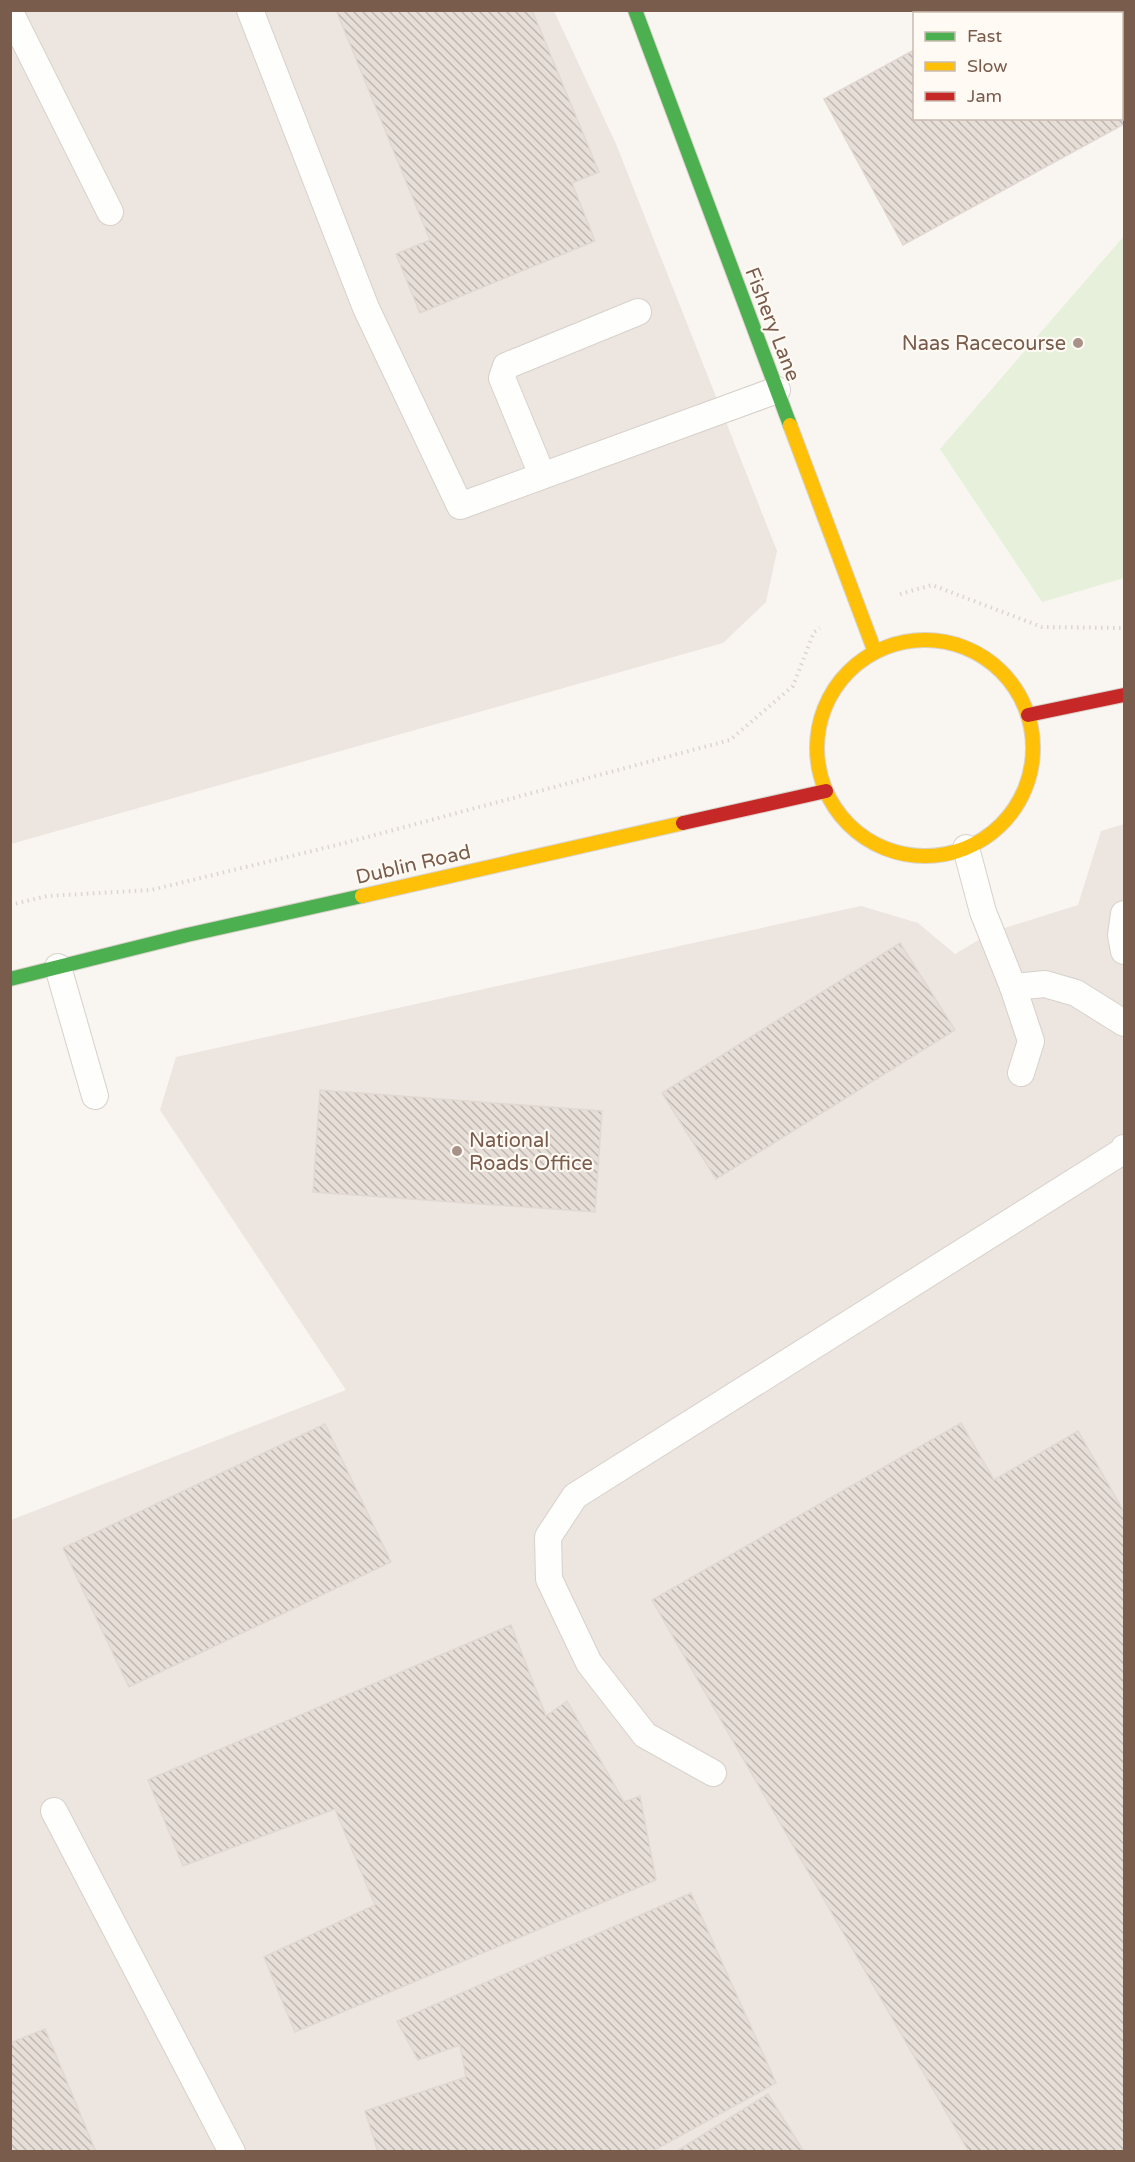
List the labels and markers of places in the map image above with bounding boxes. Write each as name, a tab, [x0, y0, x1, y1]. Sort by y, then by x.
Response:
place label: Naas Racecourse	[902, 332, 1066, 356]
marker: Naas Racecourse	[1071, 336, 1085, 350]
place label: National Roads Office	[469, 1129, 593, 1176]
marker: National Roads Office	[450, 1144, 464, 1158]

